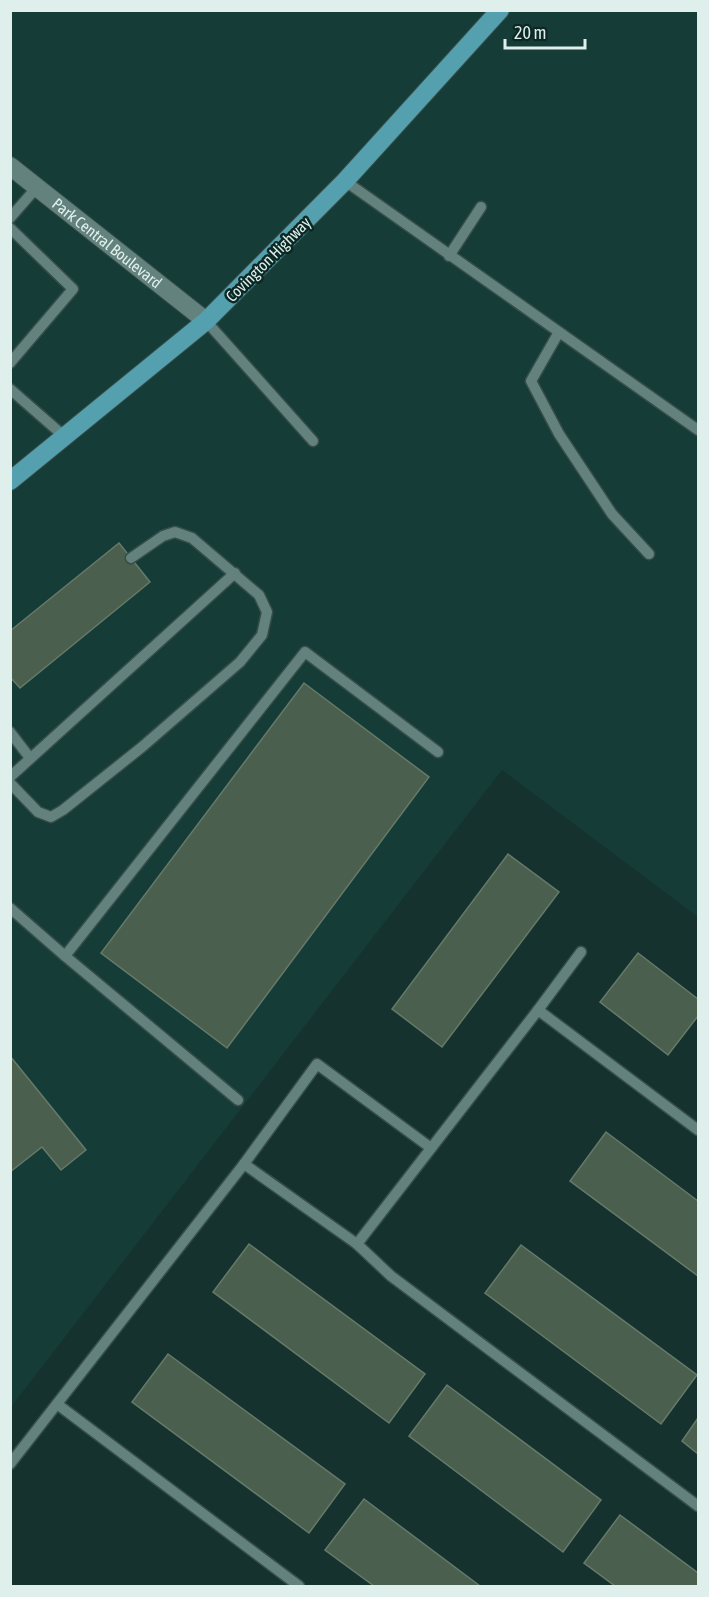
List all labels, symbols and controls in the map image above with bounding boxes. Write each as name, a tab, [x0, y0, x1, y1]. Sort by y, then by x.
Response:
scale bar	[505, 12, 584, 50]
text: 20 m	[514, 22, 546, 43]
street label: Park Central Boulevard	[49, 194, 166, 292]
street label: Covington Highway	[222, 213, 315, 306]

